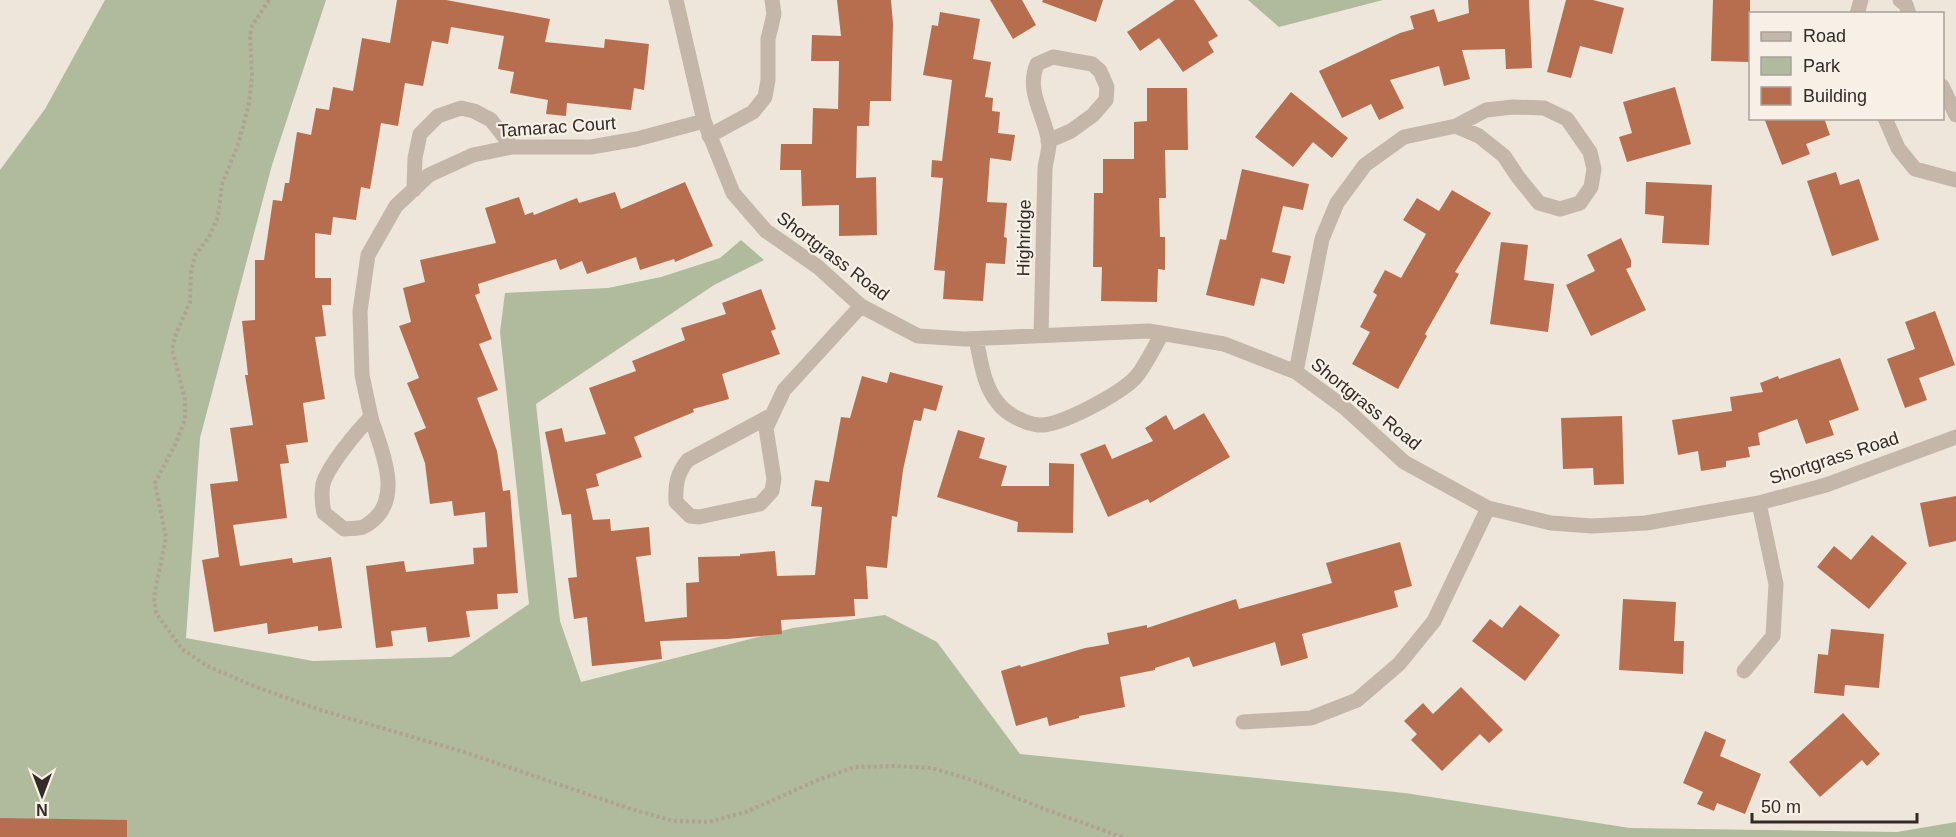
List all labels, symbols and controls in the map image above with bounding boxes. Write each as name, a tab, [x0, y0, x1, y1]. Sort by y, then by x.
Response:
legend	[1749, 12, 1944, 120]
text: Road	[1803, 26, 1846, 46]
text: Park	[1803, 56, 1841, 76]
text: Building	[1803, 86, 1867, 106]
street label: Tamarac Court	[497, 113, 617, 141]
street label: Highridge	[1013, 199, 1035, 277]
street label: Shortgrass Road	[773, 207, 893, 305]
street label: Shortgrass Road	[1307, 354, 1425, 454]
street label: Shortgrass Road	[1767, 428, 1901, 488]
north arrow	[12, 765, 72, 825]
scale bar	[1752, 786, 1917, 824]
text: 50 m	[1761, 797, 1801, 817]
text: N	[36, 801, 48, 818]

